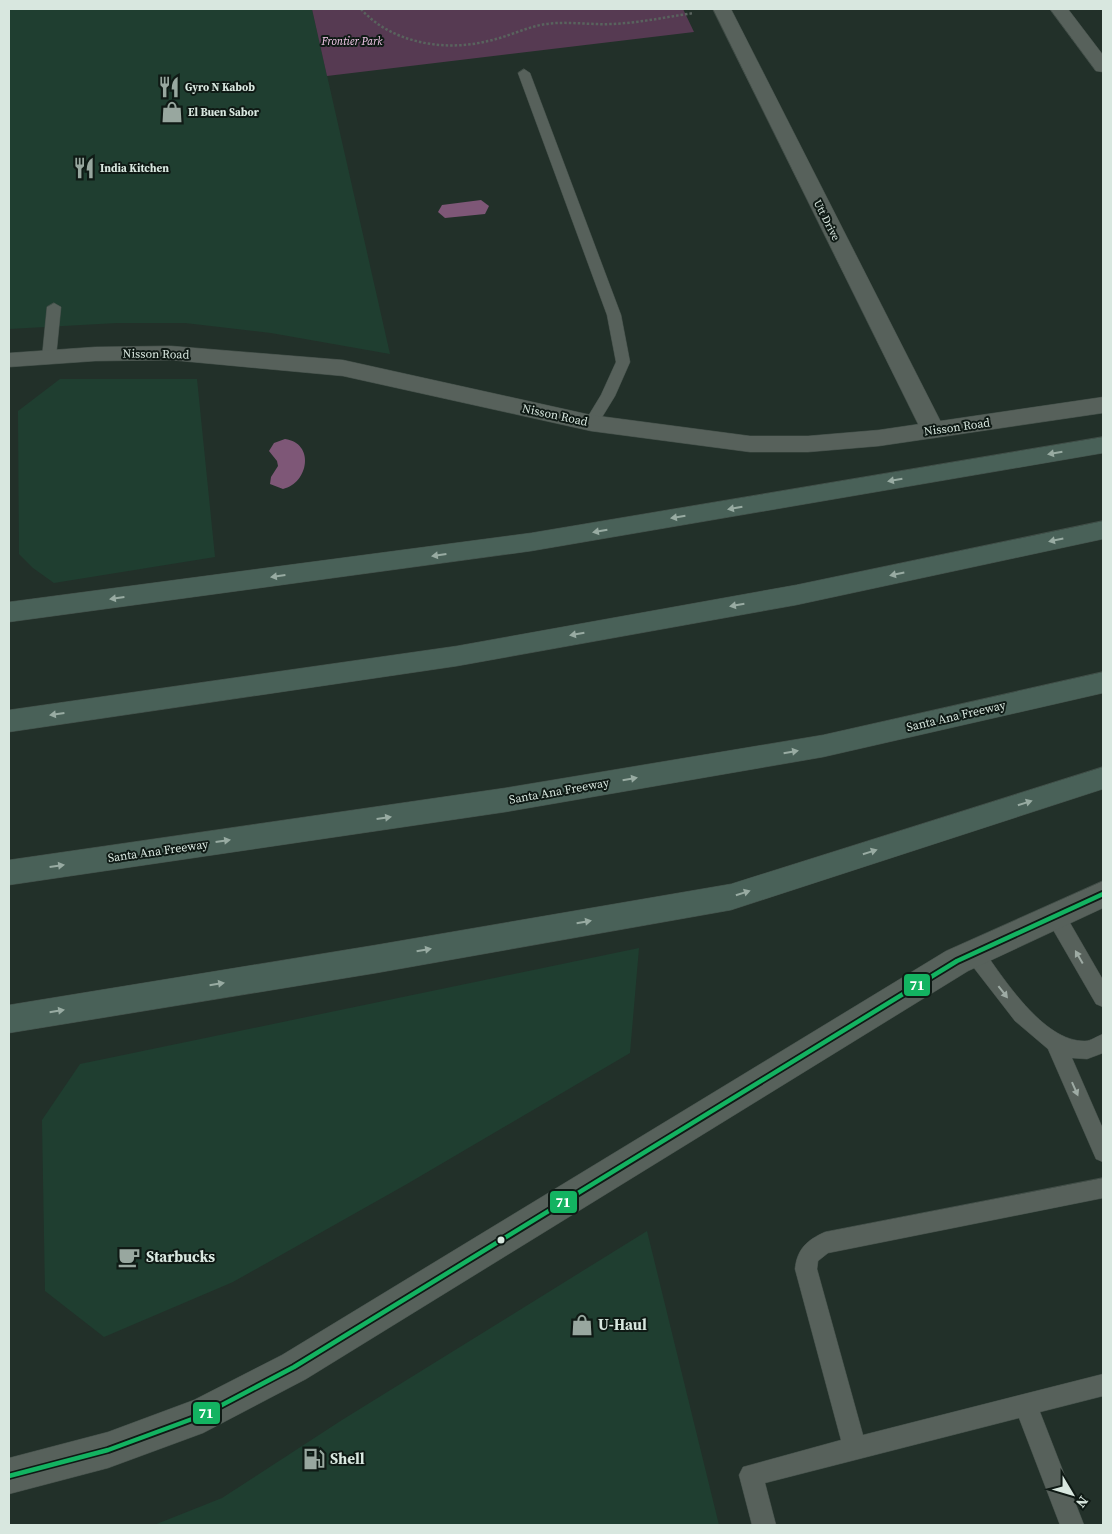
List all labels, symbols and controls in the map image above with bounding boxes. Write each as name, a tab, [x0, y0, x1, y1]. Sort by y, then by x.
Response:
park label: Frontier Park	[321, 34, 383, 49]
restaurant icon: Gyro N Kabob	[156, 74, 182, 100]
place label: Gyro N Kabob	[185, 80, 255, 95]
shop icon: El Buen Sabor	[159, 99, 185, 125]
place label: El Buen Sabor	[188, 105, 260, 120]
restaurant icon: India Kitchen	[71, 155, 97, 181]
place label: India Kitchen	[100, 161, 169, 176]
street label: Utt Drive	[810, 197, 843, 244]
street label: Nisson Road	[123, 345, 190, 363]
street label: Nisson Road	[521, 400, 589, 430]
street label: Nisson Road	[923, 414, 991, 440]
one-way arrow	[1047, 450, 1063, 458]
one-way arrow	[887, 477, 903, 485]
one-way arrow	[726, 504, 742, 512]
one-way arrow	[669, 514, 685, 522]
one-way arrow	[591, 527, 607, 535]
one-way arrow	[1047, 537, 1063, 545]
one-way arrow	[431, 551, 447, 559]
one-way arrow	[889, 570, 904, 578]
one-way arrow	[270, 572, 286, 580]
one-way arrow	[109, 594, 125, 602]
one-way arrow	[729, 602, 745, 610]
one-way arrow	[569, 631, 585, 639]
street label: Santa Ana Freeway	[905, 697, 1008, 735]
one-way arrow	[48, 710, 64, 718]
one-way arrow	[783, 747, 799, 755]
street label: Santa Ana Freeway	[508, 774, 611, 808]
one-way arrow	[623, 775, 639, 783]
one-way arrow	[1017, 799, 1032, 807]
one-way arrow	[376, 814, 392, 822]
street label: Santa Ana Freeway	[107, 836, 210, 866]
one-way arrow	[215, 837, 231, 845]
one-way arrow	[862, 848, 877, 856]
one-way arrow	[49, 861, 65, 869]
one-way arrow	[736, 888, 751, 896]
one-way arrow	[576, 918, 592, 926]
one-way arrow	[416, 946, 432, 954]
one-way arrow	[1075, 950, 1084, 963]
line badge: 71	[903, 973, 931, 997]
text: 71	[909, 975, 925, 995]
one-way arrow	[210, 980, 226, 988]
one-way arrow	[998, 985, 1009, 998]
one-way arrow	[49, 1006, 65, 1014]
one-way arrow	[1072, 1082, 1080, 1096]
line badge: 71	[549, 1190, 578, 1214]
text: 71	[555, 1192, 571, 1212]
unlabelled marker	[496, 1235, 506, 1245]
cafe icon: Starbucks	[116, 1244, 142, 1270]
place label: Starbucks	[146, 1246, 215, 1267]
shop icon: U-Haul	[569, 1312, 595, 1338]
place label: U-Haul	[598, 1314, 647, 1335]
line badge: 71	[192, 1401, 221, 1425]
text: 71	[198, 1403, 214, 1423]
fuel station icon: Shell	[301, 1446, 327, 1472]
place label: Shell	[330, 1448, 365, 1469]
north arrow	[1047, 1469, 1097, 1519]
text: N	[1071, 1492, 1093, 1512]

